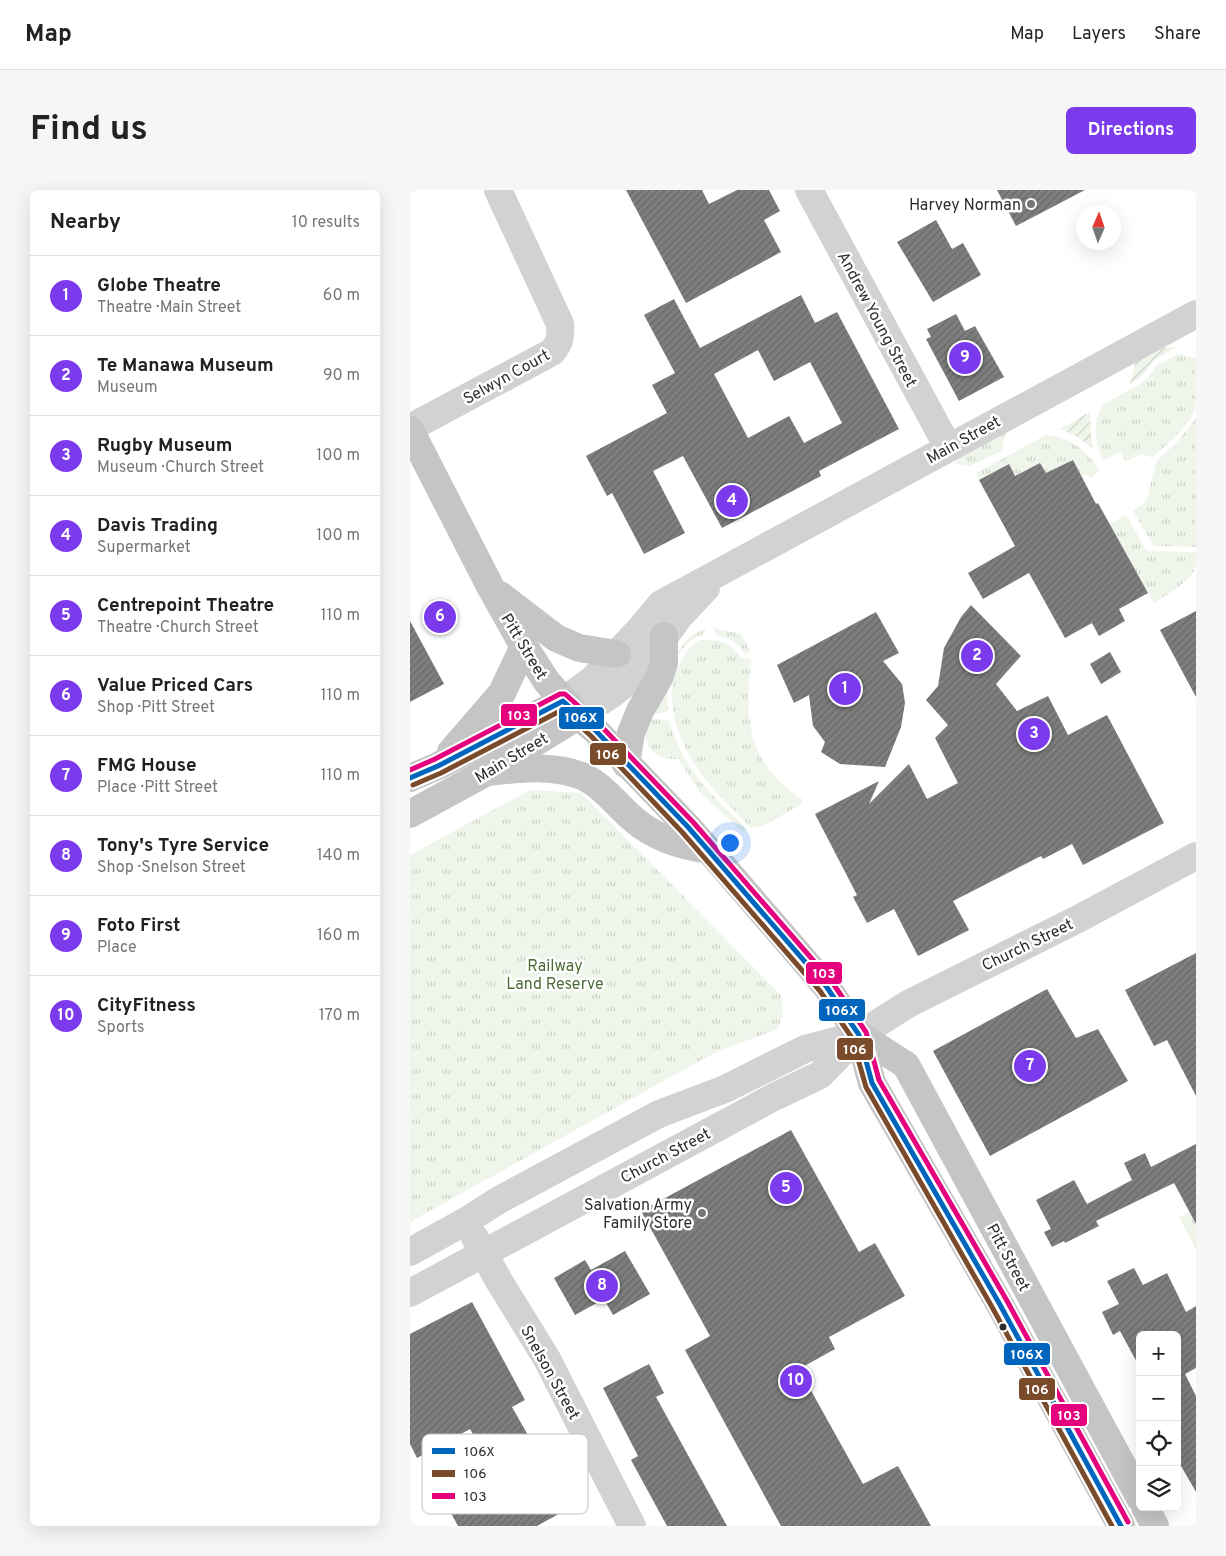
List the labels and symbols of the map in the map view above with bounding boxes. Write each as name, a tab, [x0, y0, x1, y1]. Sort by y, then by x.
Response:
place label: Harvey Norman	[909, 196, 1021, 216]
marker: Harvey Norman	[1025, 198, 1037, 210]
north arrow	[1076, 205, 1121, 250]
street label: Andrew Young Street	[832, 249, 920, 391]
pin: 9	[949, 339, 981, 377]
street label: Selwyn Court	[460, 346, 554, 410]
street label: Main Street	[923, 412, 1005, 469]
pin: 4	[716, 482, 748, 520]
pin: 6	[424, 598, 456, 636]
street label: Pitt Street	[496, 610, 551, 684]
pin: 2	[961, 637, 993, 675]
pin: 1	[829, 670, 861, 708]
line badge: 103	[500, 703, 538, 727]
line badge: 106X	[558, 706, 605, 730]
text: 103	[507, 708, 531, 725]
text: 106X	[565, 710, 597, 727]
pin: 3	[1018, 715, 1050, 753]
street label: Main Street	[472, 729, 552, 788]
line badge: 106	[589, 742, 627, 766]
text: 106	[596, 747, 620, 764]
your location	[717, 830, 743, 856]
street label: Church Street	[979, 915, 1077, 977]
park label: Railway Land Reserve	[506, 957, 604, 995]
line badge: 103	[805, 961, 843, 985]
text: 103	[812, 966, 836, 983]
line badge: 106X	[818, 998, 866, 1022]
text: 106X	[826, 1003, 858, 1020]
line badge: 106	[836, 1037, 874, 1061]
text: 106	[843, 1042, 867, 1059]
pin: 7	[1014, 1047, 1046, 1085]
street label: Church Street	[617, 1125, 714, 1189]
pin: 5	[770, 1169, 802, 1207]
place label: Salvation Army Family Store	[584, 1196, 692, 1234]
marker: Salvation Army Family Store	[696, 1207, 708, 1219]
street label: Pitt Street	[981, 1221, 1033, 1295]
pin: 8	[586, 1267, 618, 1305]
street label: Snelson Street	[515, 1322, 583, 1424]
unlabelled marker	[998, 1322, 1008, 1332]
line badge: 106X	[1003, 1342, 1051, 1366]
text: 106X	[1011, 1347, 1043, 1364]
pin: 10	[780, 1362, 812, 1400]
line badge: 106	[1018, 1377, 1056, 1401]
text: 106	[1025, 1382, 1049, 1399]
line badge: 103	[1050, 1403, 1088, 1427]
text: 103	[1057, 1408, 1081, 1425]
legend	[422, 1434, 588, 1514]
text: 106X	[464, 1444, 495, 1461]
text: 106	[464, 1466, 487, 1483]
text: 103	[464, 1489, 487, 1506]

